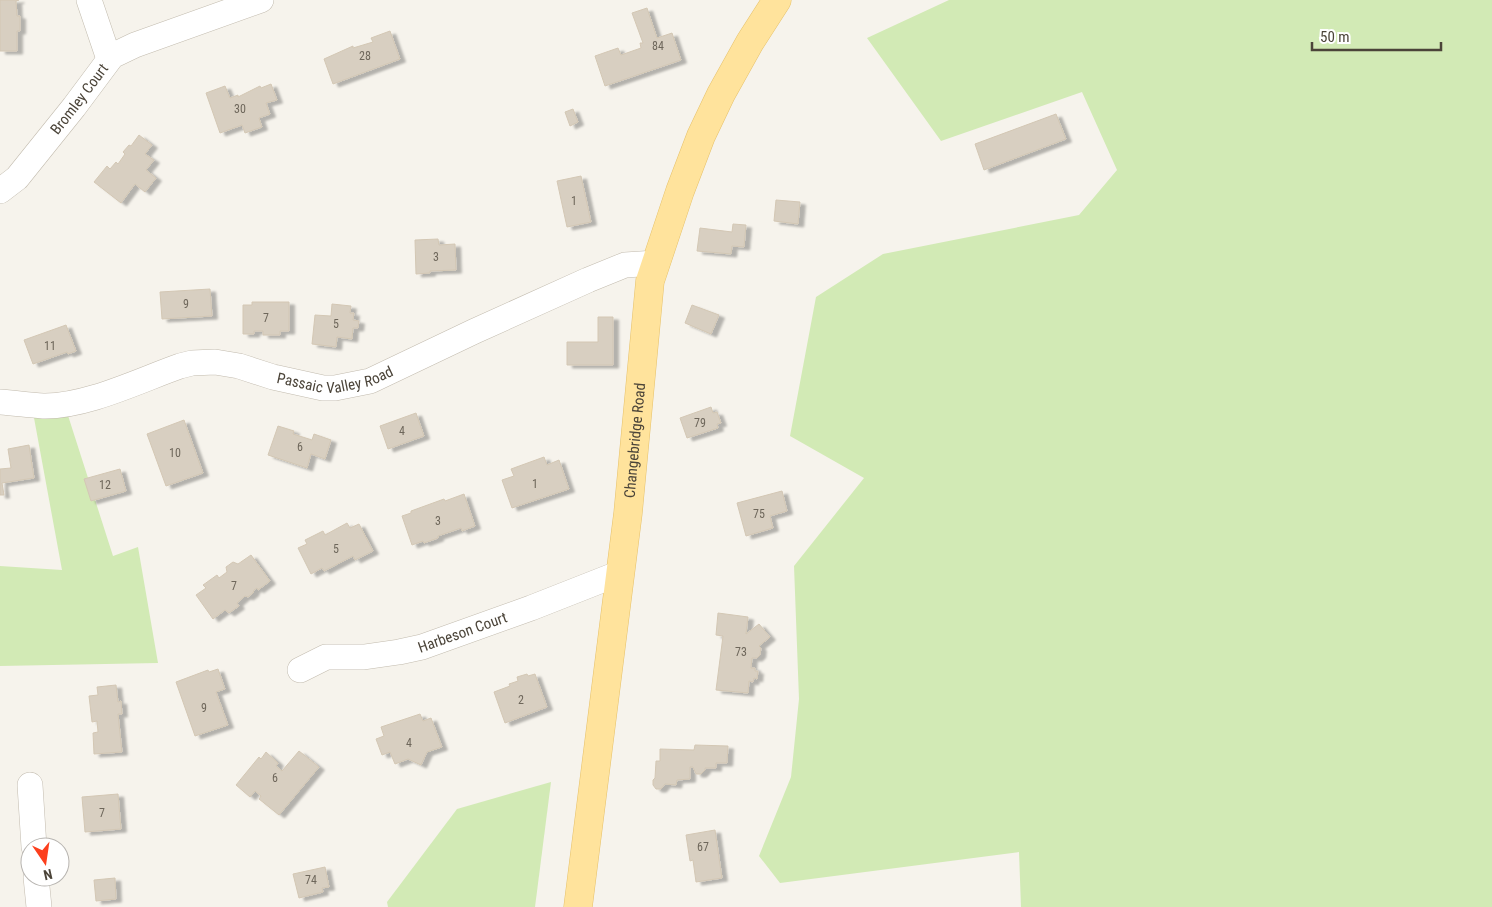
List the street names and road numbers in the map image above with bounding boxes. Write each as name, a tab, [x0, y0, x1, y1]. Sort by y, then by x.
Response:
street label: Bromley Court	[47, 60, 112, 138]
street label: Passaic Valley Road	[275, 362, 396, 397]
street label: Changebridge Road	[620, 382, 649, 499]
street label: Harbeson Court	[416, 608, 509, 657]

